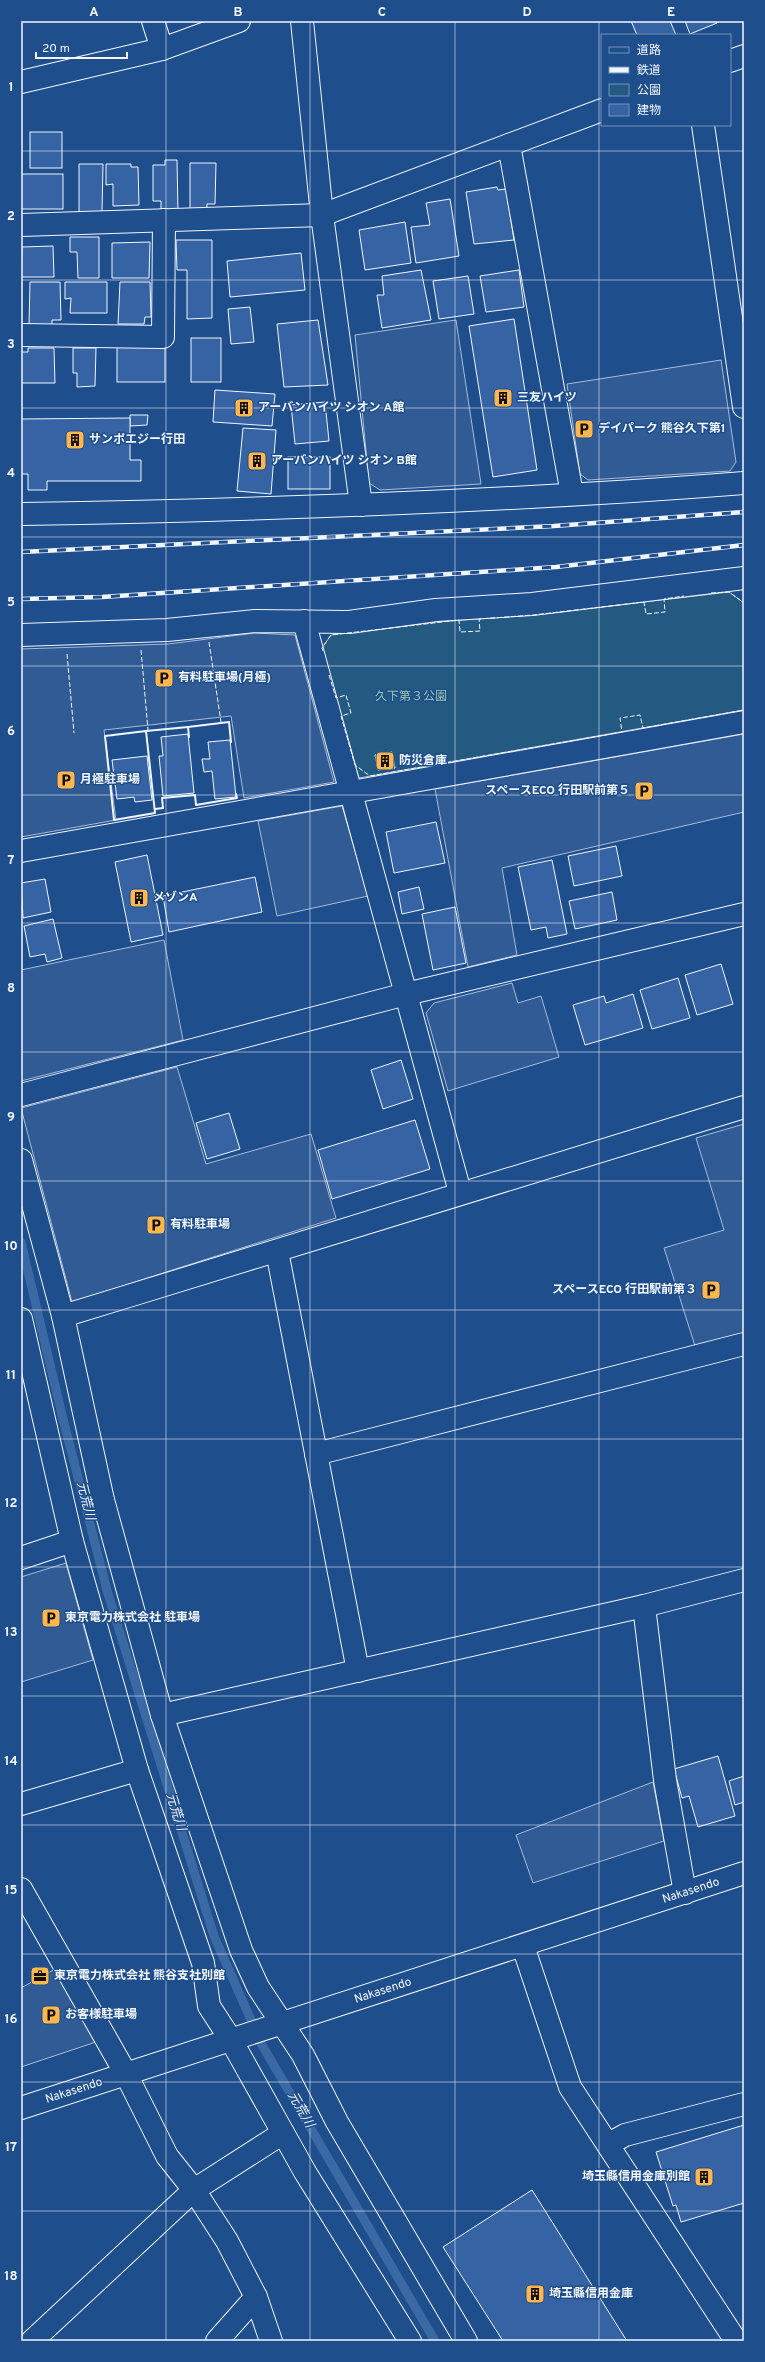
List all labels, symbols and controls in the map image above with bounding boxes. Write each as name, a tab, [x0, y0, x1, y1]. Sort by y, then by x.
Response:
text: A	[89, 5, 99, 21]
text: B	[234, 5, 243, 21]
text: C	[378, 5, 386, 21]
text: D	[522, 5, 532, 21]
text: E	[667, 5, 675, 21]
scale bar	[36, 34, 127, 60]
legend	[601, 34, 731, 126]
text: 20 m	[42, 41, 70, 57]
text: 道路	[637, 43, 661, 59]
text: 鉄道	[637, 63, 661, 79]
text: 1	[8, 80, 14, 96]
text: 公園	[637, 83, 661, 99]
text: 建物	[637, 103, 661, 119]
text: 2	[7, 209, 15, 225]
text: 3	[7, 337, 15, 353]
building icon: 三友ハイツ	[492, 387, 514, 409]
place label: 三友ハイツ	[517, 390, 577, 406]
building icon: アーバンハイツ シオン A館	[233, 397, 255, 419]
place label: アーバンハイツ シオン A館	[258, 400, 404, 416]
parking icon: デイパーク 熊谷久下第1	[573, 418, 595, 440]
place label: デイパーク 熊谷久下第1	[598, 421, 726, 437]
building icon: サンポエジー行田	[64, 429, 86, 451]
place label: サンポエジー行田	[89, 432, 185, 448]
building icon: アーバンハイツ シオン B館	[246, 450, 268, 472]
place label: アーバンハイツ シオン B館	[271, 453, 417, 469]
text: 4	[7, 466, 15, 482]
text: 5	[7, 595, 15, 611]
parking icon: 有料駐車場(月極)	[153, 667, 175, 689]
place label: 有料駐車場(月極)	[178, 670, 271, 686]
park label: 久下第３公園	[375, 689, 447, 705]
text: 6	[7, 724, 15, 740]
building icon: 防災倉庫	[374, 750, 396, 772]
place label: 防災倉庫	[399, 753, 447, 769]
parking icon: 月極駐車場	[55, 769, 77, 791]
place label: 月極駐車場	[80, 772, 140, 788]
parking icon: スペースECO 行田駅前第５	[633, 780, 655, 802]
place label: スペースECO 行田駅前第５	[485, 783, 630, 799]
text: 7	[8, 853, 15, 869]
building icon: メゾンA	[128, 887, 150, 909]
place label: メゾンA	[153, 890, 198, 906]
text: 8	[7, 981, 15, 997]
text: 9	[7, 1110, 15, 1126]
parking icon: 有料駐車場	[145, 1214, 167, 1236]
place label: 有料駐車場	[170, 1217, 230, 1233]
text: 10	[4, 1239, 18, 1255]
parking icon: スペースECO 行田駅前第３	[700, 1279, 722, 1301]
place label: スペースECO 行田駅前第３	[552, 1282, 697, 1298]
text: 11	[6, 1368, 16, 1384]
water label: 元荒川	[73, 1480, 98, 1524]
text: 12	[4, 1496, 18, 1512]
parking icon: 東京電力株式会社 駐車場	[40, 1607, 62, 1629]
place label: 東京電力株式会社 駐車場	[65, 1610, 200, 1626]
text: 13	[5, 1625, 18, 1641]
text: 14	[4, 1754, 18, 1770]
water label: 元荒川	[162, 1791, 189, 1835]
street label: Nakasendo	[660, 1874, 722, 1908]
text: 15	[4, 1883, 18, 1899]
office icon: 東京電力株式会社 熊谷支社別館	[29, 1965, 51, 1987]
place label: 東京電力株式会社 熊谷支社別館	[54, 1968, 225, 1984]
street label: Nakasendo	[352, 1974, 414, 2008]
parking icon: お客様駐車場	[40, 2004, 62, 2026]
place label: お客様駐車場	[65, 2007, 137, 2023]
text: 16	[4, 2012, 18, 2028]
street label: Nakasendo	[43, 2074, 105, 2108]
water label: 元荒川	[283, 2089, 318, 2133]
text: 17	[5, 2140, 17, 2156]
building icon: 埼玉縣信用金庫別館	[693, 2166, 715, 2188]
place label: 埼玉縣信用金庫別館	[582, 2169, 690, 2185]
text: 18	[4, 2269, 18, 2285]
building icon: 埼玉縣信用金庫	[524, 2283, 546, 2305]
place label: 埼玉縣信用金庫	[549, 2286, 633, 2302]

